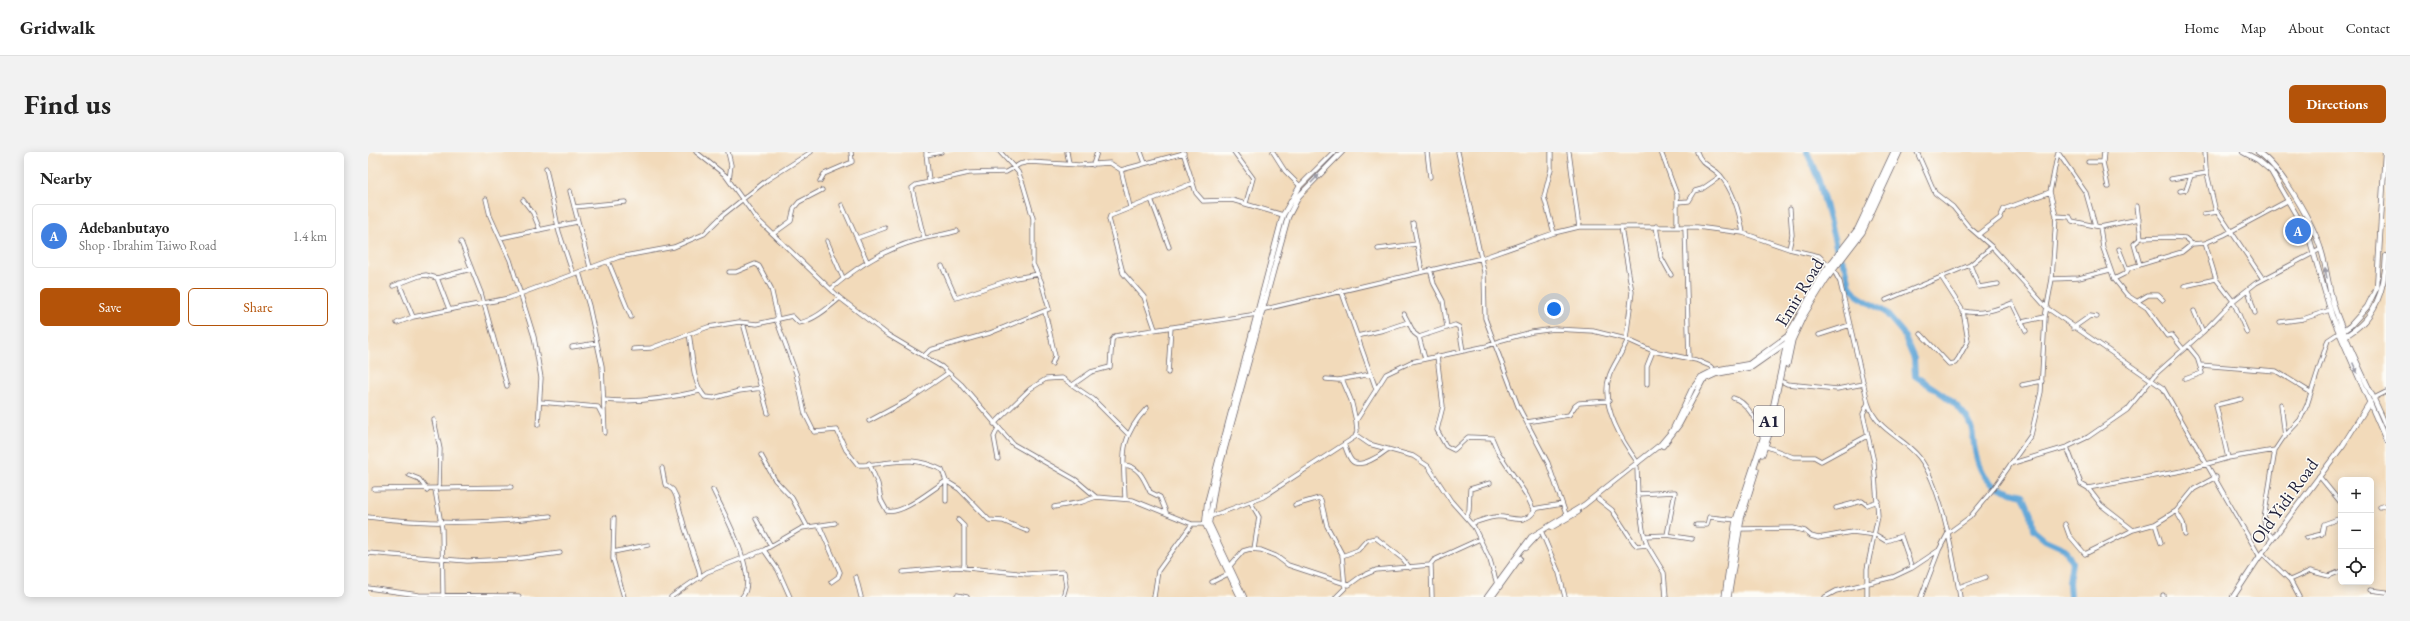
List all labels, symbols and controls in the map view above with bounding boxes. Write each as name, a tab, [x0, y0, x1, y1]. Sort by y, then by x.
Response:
text: Gridwalk	[20, 15, 95, 40]
text: Home	[2184, 19, 2219, 37]
text: Map	[2241, 19, 2266, 37]
text: About	[2288, 19, 2324, 37]
text: Contact	[2346, 19, 2390, 37]
button: Directions	[2289, 85, 2386, 123]
text: Find us	[24, 86, 111, 122]
text: Nearby	[40, 167, 92, 189]
one-way arrow	[1310, 174, 1319, 184]
pin: A	[2285, 216, 2311, 246]
text: Adebanbutayo	[79, 218, 169, 237]
text: A	[49, 228, 59, 245]
text: 1.4 km	[293, 228, 327, 245]
text: Shop · Ibrahim Taiwo Road	[79, 237, 217, 254]
street label: Emir Road	[1770, 253, 1829, 330]
one-way arrow	[2323, 267, 2329, 280]
button: Save	[40, 288, 180, 326]
button: Share	[188, 288, 328, 326]
your location	[1544, 299, 1564, 319]
one-way arrow	[2352, 362, 2358, 374]
road number: A1	[1754, 406, 1784, 436]
street label: Old Yidi Road	[2245, 453, 2323, 548]
map controls	[2338, 477, 2374, 585]
button: +	[2338, 477, 2374, 513]
button: −	[2338, 513, 2374, 549]
button: locate	[2338, 549, 2374, 585]

